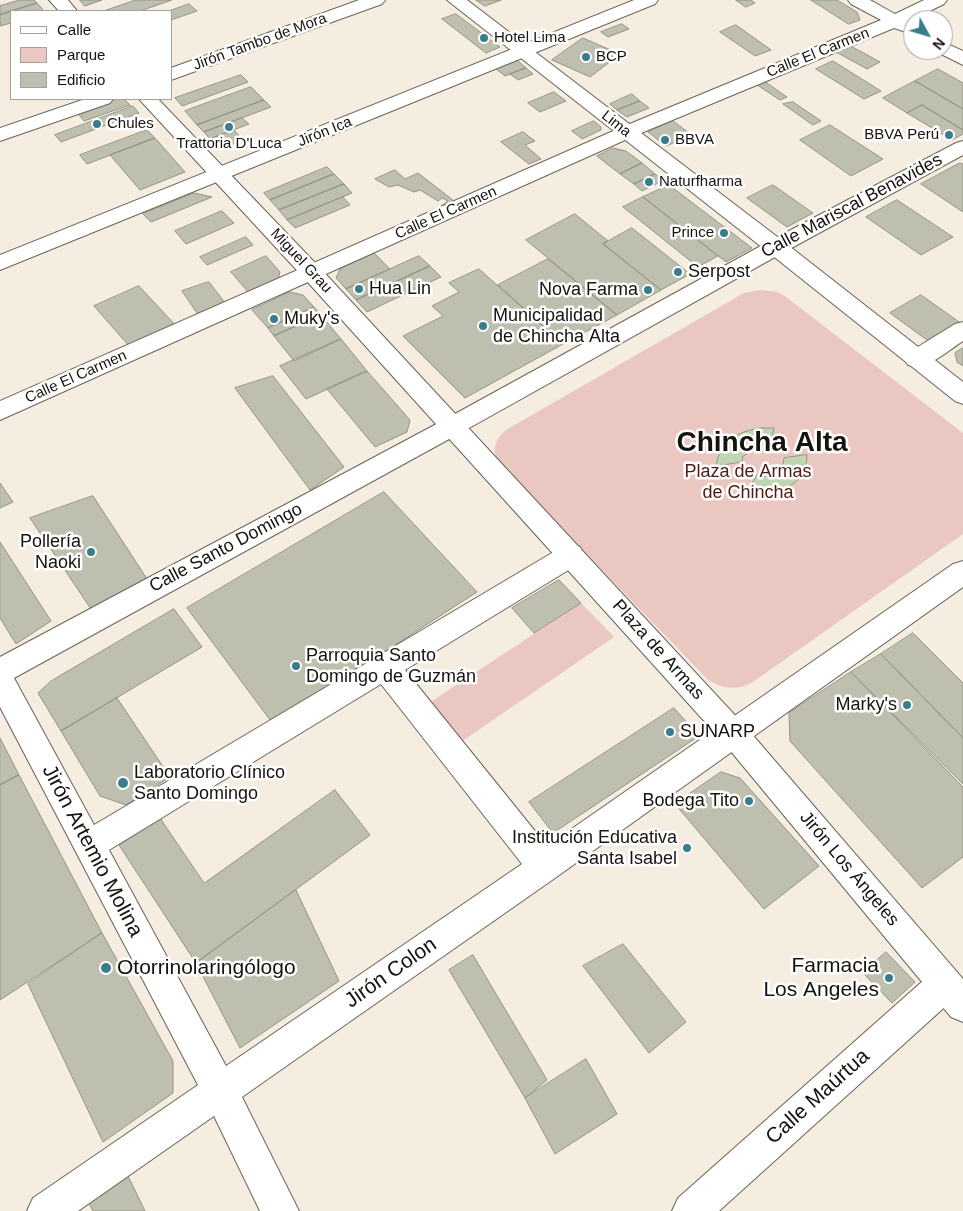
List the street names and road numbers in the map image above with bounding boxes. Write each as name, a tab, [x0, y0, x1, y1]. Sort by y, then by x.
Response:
street label: Jirón Tambo de Mora	[191, 9, 329, 75]
street label: Calle El Carmen	[764, 24, 872, 82]
street label: Lima	[598, 107, 634, 141]
street label: Jirón Ica	[295, 113, 355, 151]
street label: Calle Mariscal Benavides	[758, 149, 946, 263]
street label: Calle El Carmen	[392, 183, 500, 243]
street label: Miguel Grau	[267, 225, 335, 297]
street label: Calle El Carmen	[22, 347, 130, 407]
street label: Calle Santo Domingo	[146, 499, 306, 597]
street label: Plaza de Armas	[607, 596, 709, 704]
street label: Jirón Artemio Molina	[36, 761, 148, 941]
street label: Jirón Los Ángeles	[795, 807, 903, 931]
street label: Jirón Colon	[340, 932, 442, 1014]
street label: Calle Maúrtua	[761, 1044, 875, 1150]

